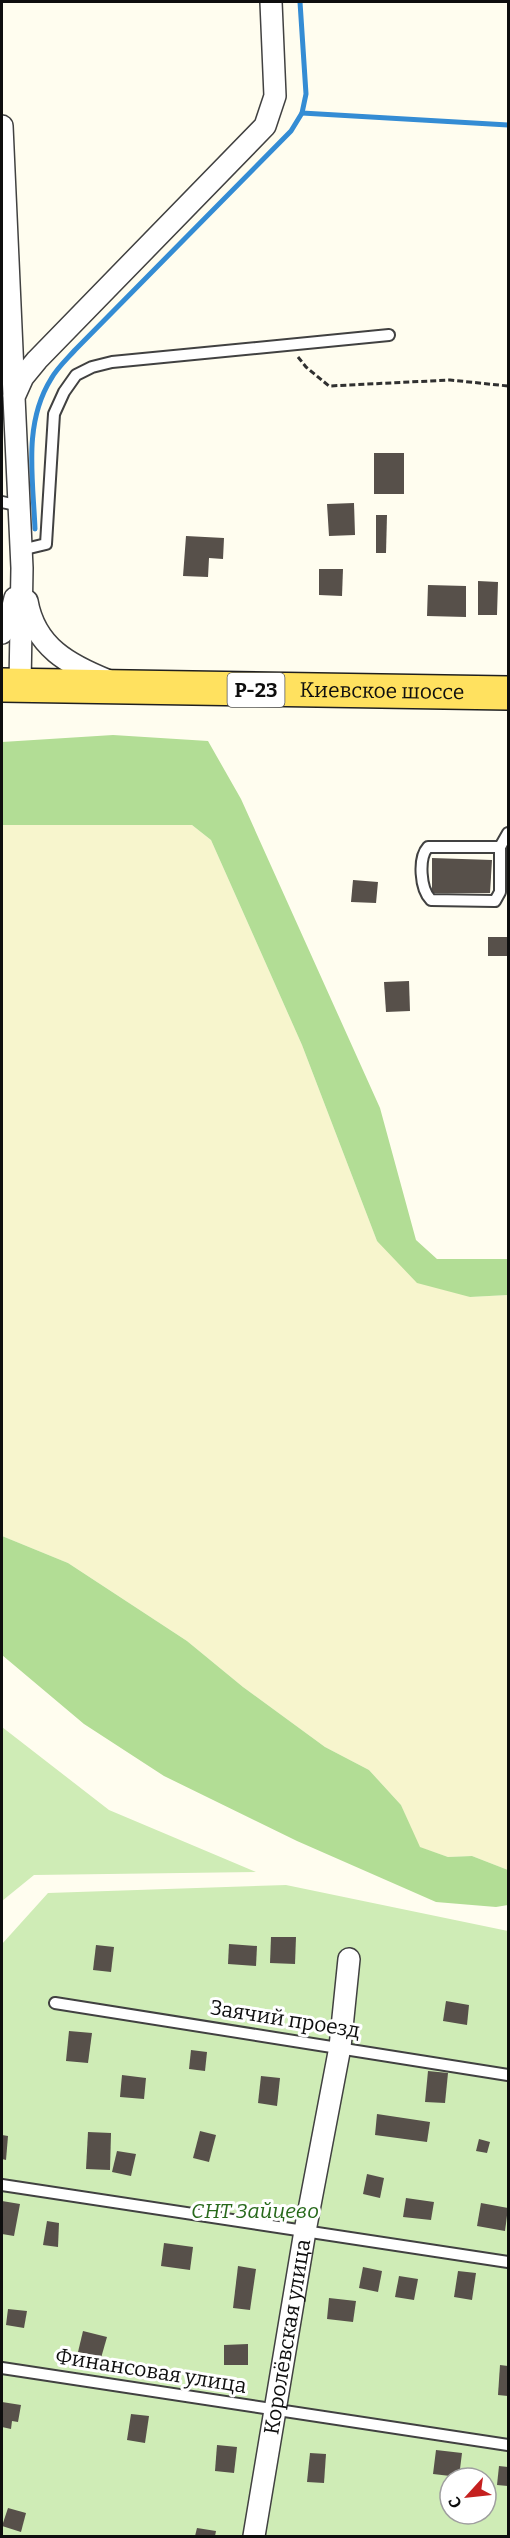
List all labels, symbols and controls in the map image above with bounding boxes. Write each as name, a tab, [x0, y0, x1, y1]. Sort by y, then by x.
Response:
road number: Р-23	[228, 673, 284, 707]
street label: Киевское шоссе	[299, 677, 464, 705]
street label: Заячий проезд	[208, 1994, 362, 2044]
park label: СНТ Зайцево	[191, 2198, 319, 2224]
street label: Королёвская улица	[258, 2237, 317, 2436]
street label: Финансовая улица	[54, 2343, 249, 2399]
north arrow	[438, 2466, 498, 2526]
text: С	[444, 2494, 466, 2511]

